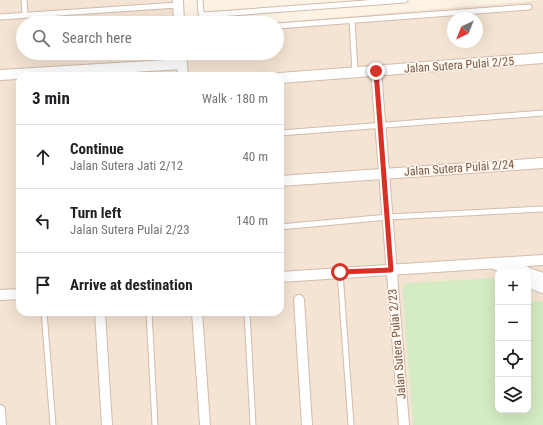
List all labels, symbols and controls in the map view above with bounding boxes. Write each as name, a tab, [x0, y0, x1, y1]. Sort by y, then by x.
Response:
north arrow	[447, 12, 483, 48]
search box	[16, 16, 284, 60]
icon: search	[30, 27, 52, 49]
text: Search here	[62, 29, 132, 47]
street label: Jalan Sutera Pulai 2/25	[403, 54, 515, 76]
route end	[367, 62, 385, 80]
text: 3 min	[32, 88, 70, 108]
text: Walk · 180 m	[202, 91, 268, 106]
text: Continue	[70, 140, 124, 158]
icon: ahead	[32, 146, 54, 168]
text: 40 m	[242, 149, 268, 164]
street label: Jalan Sutera Pulai 2/24	[403, 157, 515, 179]
text: Jalan Sutera Jati 2/12	[70, 158, 183, 173]
text: Turn left	[70, 204, 121, 222]
icon: left	[32, 210, 54, 232]
text: 140 m	[236, 213, 268, 228]
text: Jalan Sutera Pulai 2/23	[70, 222, 190, 237]
route start	[331, 263, 349, 281]
map controls	[495, 269, 531, 413]
button: +	[495, 269, 531, 305]
icon: arrive	[32, 274, 54, 296]
text: Arrive at destination	[70, 276, 193, 294]
street label: Jalan Sutera Pulai 2/23	[385, 288, 409, 400]
button: −	[495, 305, 531, 341]
button: locate	[495, 341, 531, 377]
button: layers	[495, 377, 531, 413]

